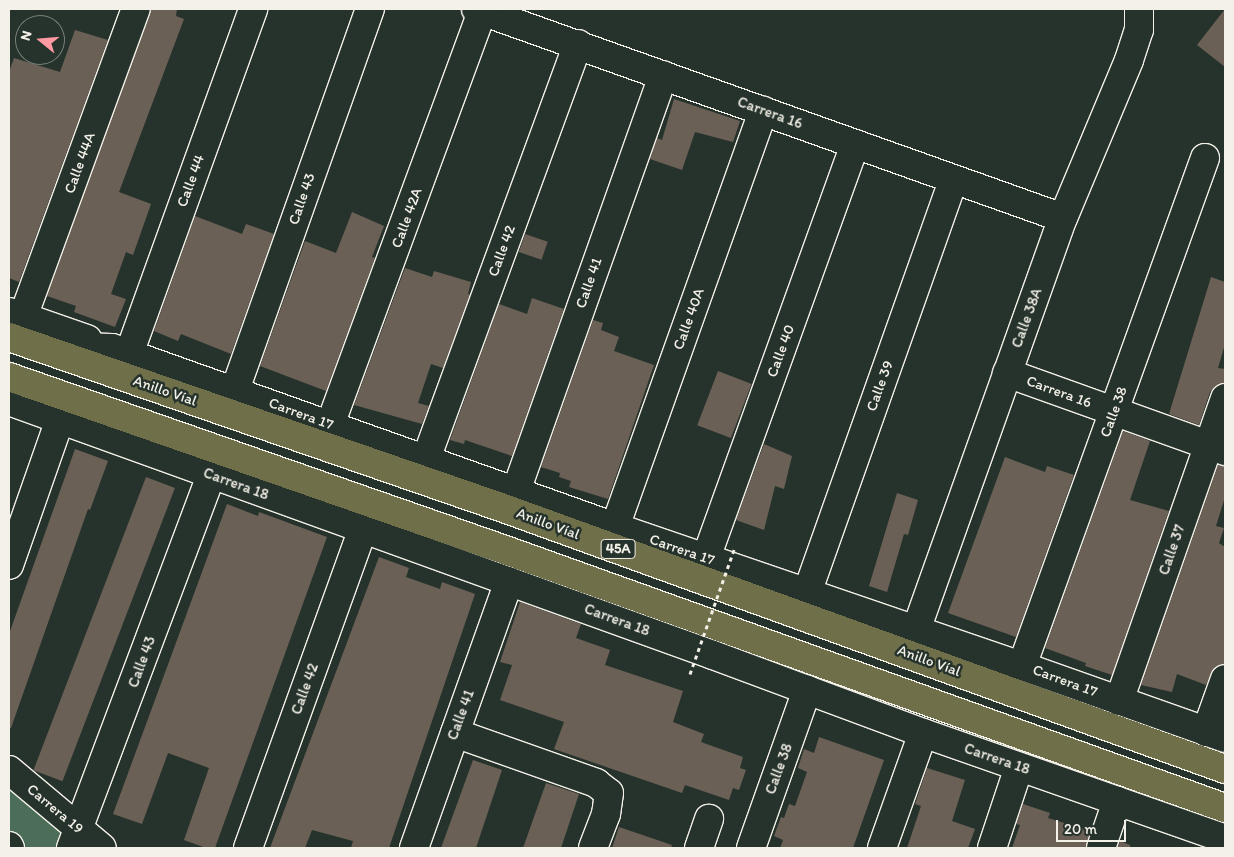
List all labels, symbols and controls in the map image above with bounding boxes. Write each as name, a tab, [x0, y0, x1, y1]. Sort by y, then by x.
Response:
north arrow	[15, 15, 65, 65]
text: N	[17, 29, 36, 43]
street label: Carrera 16	[735, 93, 805, 133]
street label: Calle 44A	[61, 130, 99, 196]
street label: Calle 44	[173, 152, 209, 210]
street label: Calle 43	[285, 171, 319, 227]
street label: Calle 42A	[388, 185, 426, 251]
street label: Calle 42	[484, 223, 520, 279]
street label: Calle 41	[572, 255, 606, 311]
street label: Calle 40A	[670, 286, 708, 352]
street label: Calle 38A	[1008, 286, 1046, 350]
street label: Calle 40	[763, 322, 799, 380]
street label: Calle 39	[863, 358, 897, 414]
street label: Anillo Víal	[131, 372, 199, 410]
street label: Carrera 16	[1024, 372, 1094, 412]
street label: Calle 38	[1097, 384, 1131, 440]
street label: Carrera 17	[266, 394, 336, 434]
street label: Carrera 18	[201, 464, 271, 504]
street label: Anillo Víal	[514, 504, 582, 544]
street label: Calle 37	[1155, 522, 1189, 578]
street label: Carrera 17	[647, 530, 717, 570]
road number: 45A	[600, 538, 636, 560]
street label: Carrera 18	[582, 600, 652, 640]
street label: Calle 43	[124, 634, 160, 690]
street label: Anillo Víal	[895, 641, 963, 681]
street label: Calle 42	[287, 661, 323, 717]
street label: Carrera 17	[1030, 661, 1100, 701]
street label: Calle 41	[444, 687, 478, 743]
street label: Carrera 18	[962, 739, 1032, 779]
street label: Calle 38	[762, 741, 796, 797]
street label: Carrera 19	[23, 780, 87, 838]
scale bar	[1059, 810, 1129, 842]
text: 20 m	[1064, 820, 1097, 838]

